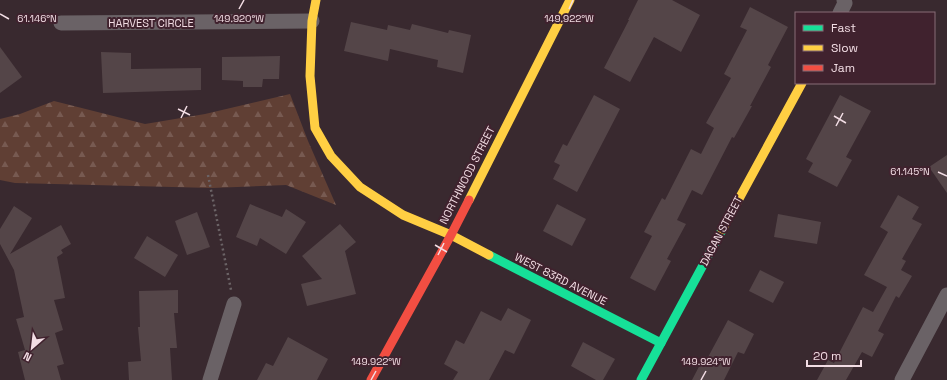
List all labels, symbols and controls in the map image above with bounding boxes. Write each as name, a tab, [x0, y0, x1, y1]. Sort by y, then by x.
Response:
text: 61.146°N	[17, 12, 57, 25]
text: 149.920°W	[214, 12, 264, 25]
text: 149.922°W	[544, 12, 594, 25]
legend	[795, 12, 935, 84]
street label: HARVEST CIRCLE	[108, 16, 194, 30]
text: Fast	[831, 20, 856, 36]
text: Slow	[831, 40, 858, 56]
text: Jam	[831, 60, 855, 76]
street label: NORTHWOOD STREET	[436, 123, 498, 226]
text: 61.145°N	[890, 165, 930, 178]
street label: DAGAN STREET	[697, 193, 746, 268]
street label: WEST 83RD AVENUE	[512, 250, 610, 308]
north arrow	[12, 328, 52, 368]
scale bar	[807, 342, 861, 368]
text: 20 m	[813, 348, 841, 364]
text: N	[21, 349, 34, 365]
text: 149.922°W	[351, 355, 401, 368]
text: 149.924°W	[681, 355, 731, 368]

